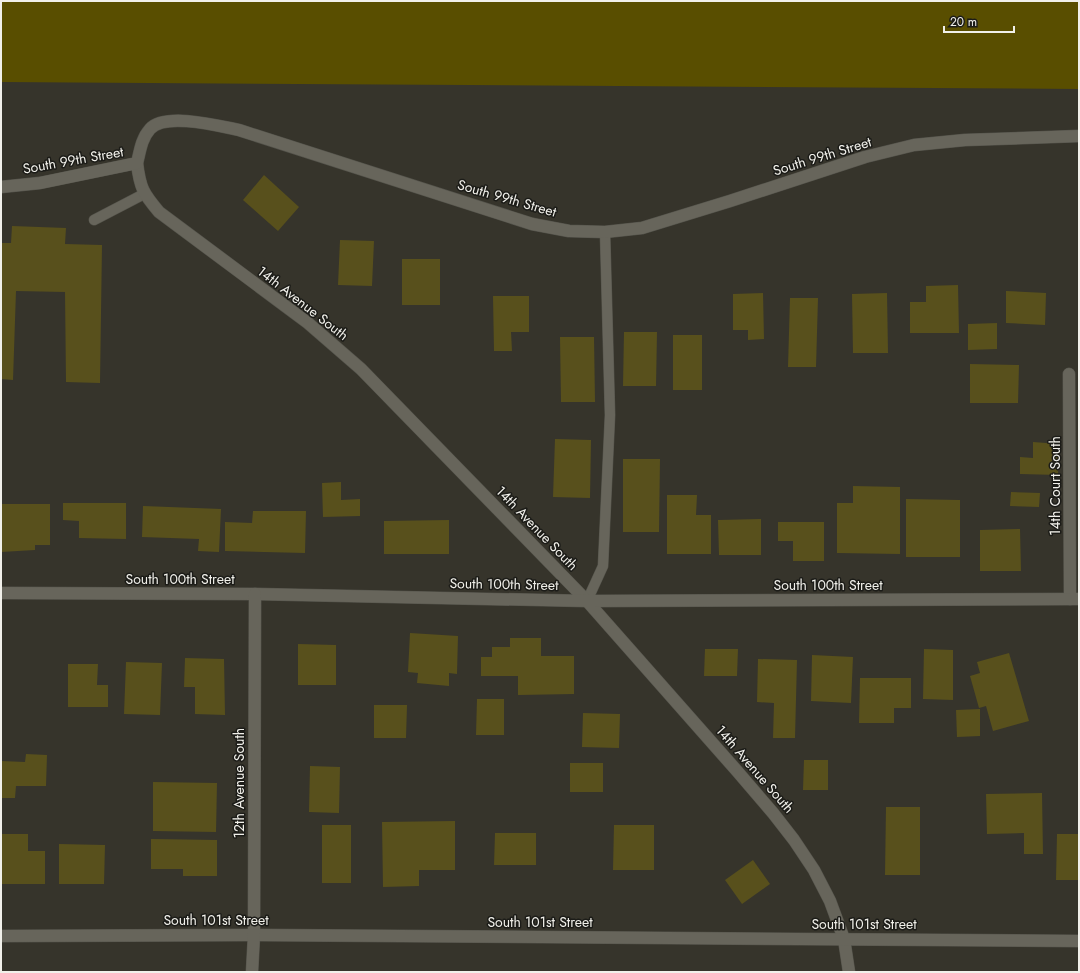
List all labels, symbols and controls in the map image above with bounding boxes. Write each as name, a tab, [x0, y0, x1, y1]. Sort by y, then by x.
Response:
scale bar	[944, 8, 1014, 34]
text: 20 m	[950, 13, 977, 31]
street label: South 99th Street	[770, 131, 874, 180]
street label: South 99th Street	[21, 141, 126, 179]
street label: South 99th Street	[455, 174, 559, 222]
street label: 14th Avenue South	[253, 261, 353, 345]
street label: 14th Court South	[1045, 436, 1065, 536]
street label: 14th Avenue South	[491, 481, 583, 575]
street label: South 100th Street	[126, 569, 235, 589]
street label: South 100th Street	[449, 573, 559, 595]
street label: South 100th Street	[774, 575, 883, 595]
street label: 14th Avenue South	[711, 721, 799, 817]
street label: 12th Avenue South	[229, 728, 249, 838]
street label: South 101st Street	[163, 910, 269, 930]
street label: South 101st Street	[487, 912, 593, 932]
street label: South 101st Street	[811, 914, 917, 934]

